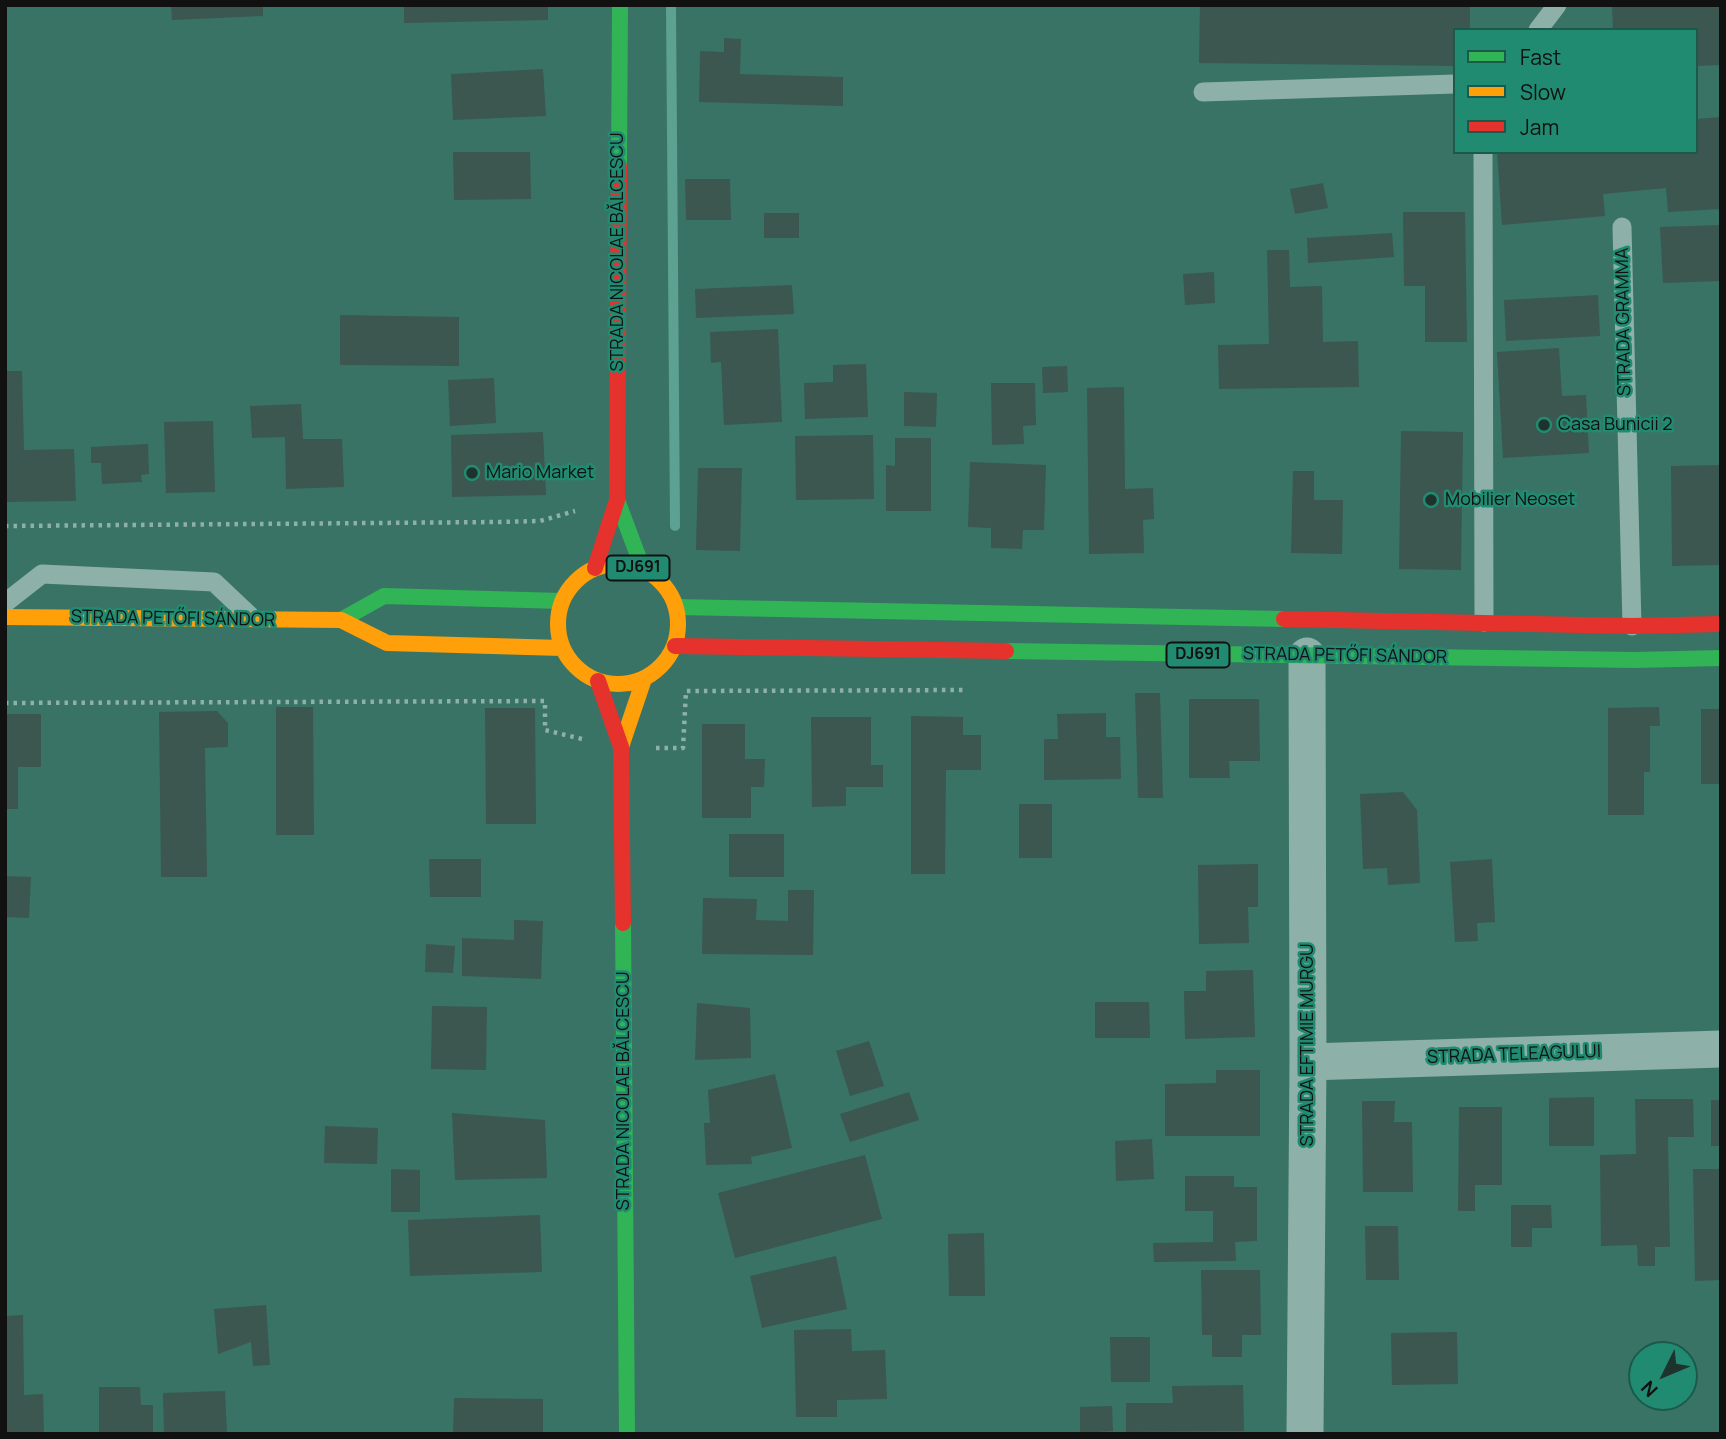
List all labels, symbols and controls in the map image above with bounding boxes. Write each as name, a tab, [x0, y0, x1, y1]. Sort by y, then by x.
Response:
legend	[1453, 28, 1698, 154]
text: Fast	[1520, 43, 1561, 71]
text: Slow	[1520, 78, 1566, 106]
text: Jam	[1520, 113, 1559, 141]
street label: STRADA NICOLAE BĂLCESCU	[607, 132, 629, 372]
street label: STRADA GRAMMA	[1612, 248, 1636, 396]
place label: Casa Bunicii 2	[1558, 414, 1673, 436]
marker: Casa Bunicii 2	[1536, 417, 1552, 433]
place label: Mario Market	[486, 462, 594, 484]
marker: Mario Market	[464, 465, 480, 481]
place label: Mobilier Neoset	[1445, 489, 1575, 511]
marker: Mobilier Neoset	[1423, 492, 1439, 508]
road number: DJ691	[606, 555, 670, 580]
street label: STRADA PETŐFI SÁNDOR	[71, 606, 275, 632]
road number: DJ691	[1166, 642, 1230, 668]
street label: STRADA PETŐFI SÁNDOR	[1243, 643, 1447, 669]
street label: STRADA EFTIMIE MURGU	[1297, 943, 1319, 1147]
street label: STRADA NICOLAE BĂLCESCU	[613, 971, 635, 1211]
street label: STRADA TELEAGULUI	[1427, 1041, 1601, 1069]
north arrow	[1628, 1341, 1698, 1411]
text: N	[1635, 1375, 1663, 1403]

